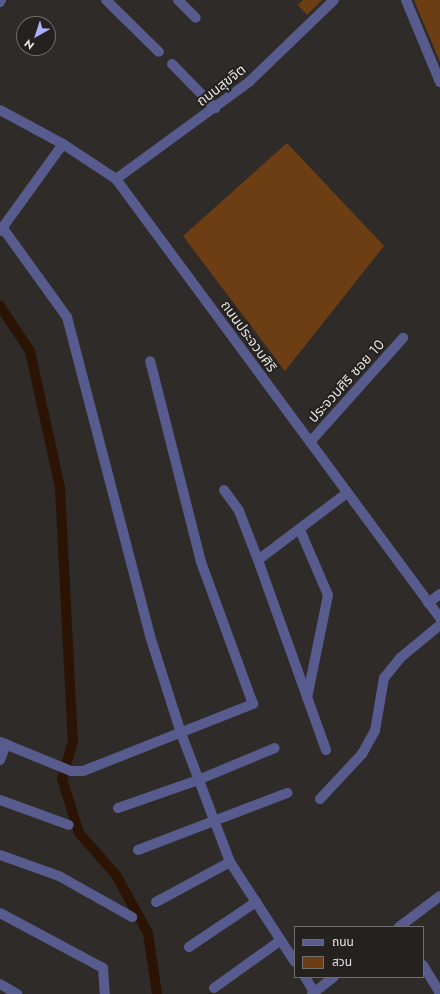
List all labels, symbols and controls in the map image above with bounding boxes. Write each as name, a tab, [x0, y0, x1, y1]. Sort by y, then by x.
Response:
north arrow	[16, 16, 56, 56]
text: N	[21, 36, 38, 54]
street label: ถนนสุขจิต	[193, 61, 249, 109]
street label: ถนนประจวบศิริ	[218, 297, 280, 375]
street label: ประจวบศิริ ซอย 10	[304, 336, 388, 426]
legend	[294, 926, 424, 978]
text: ถนน	[332, 933, 354, 951]
text: สวน	[332, 953, 352, 971]

